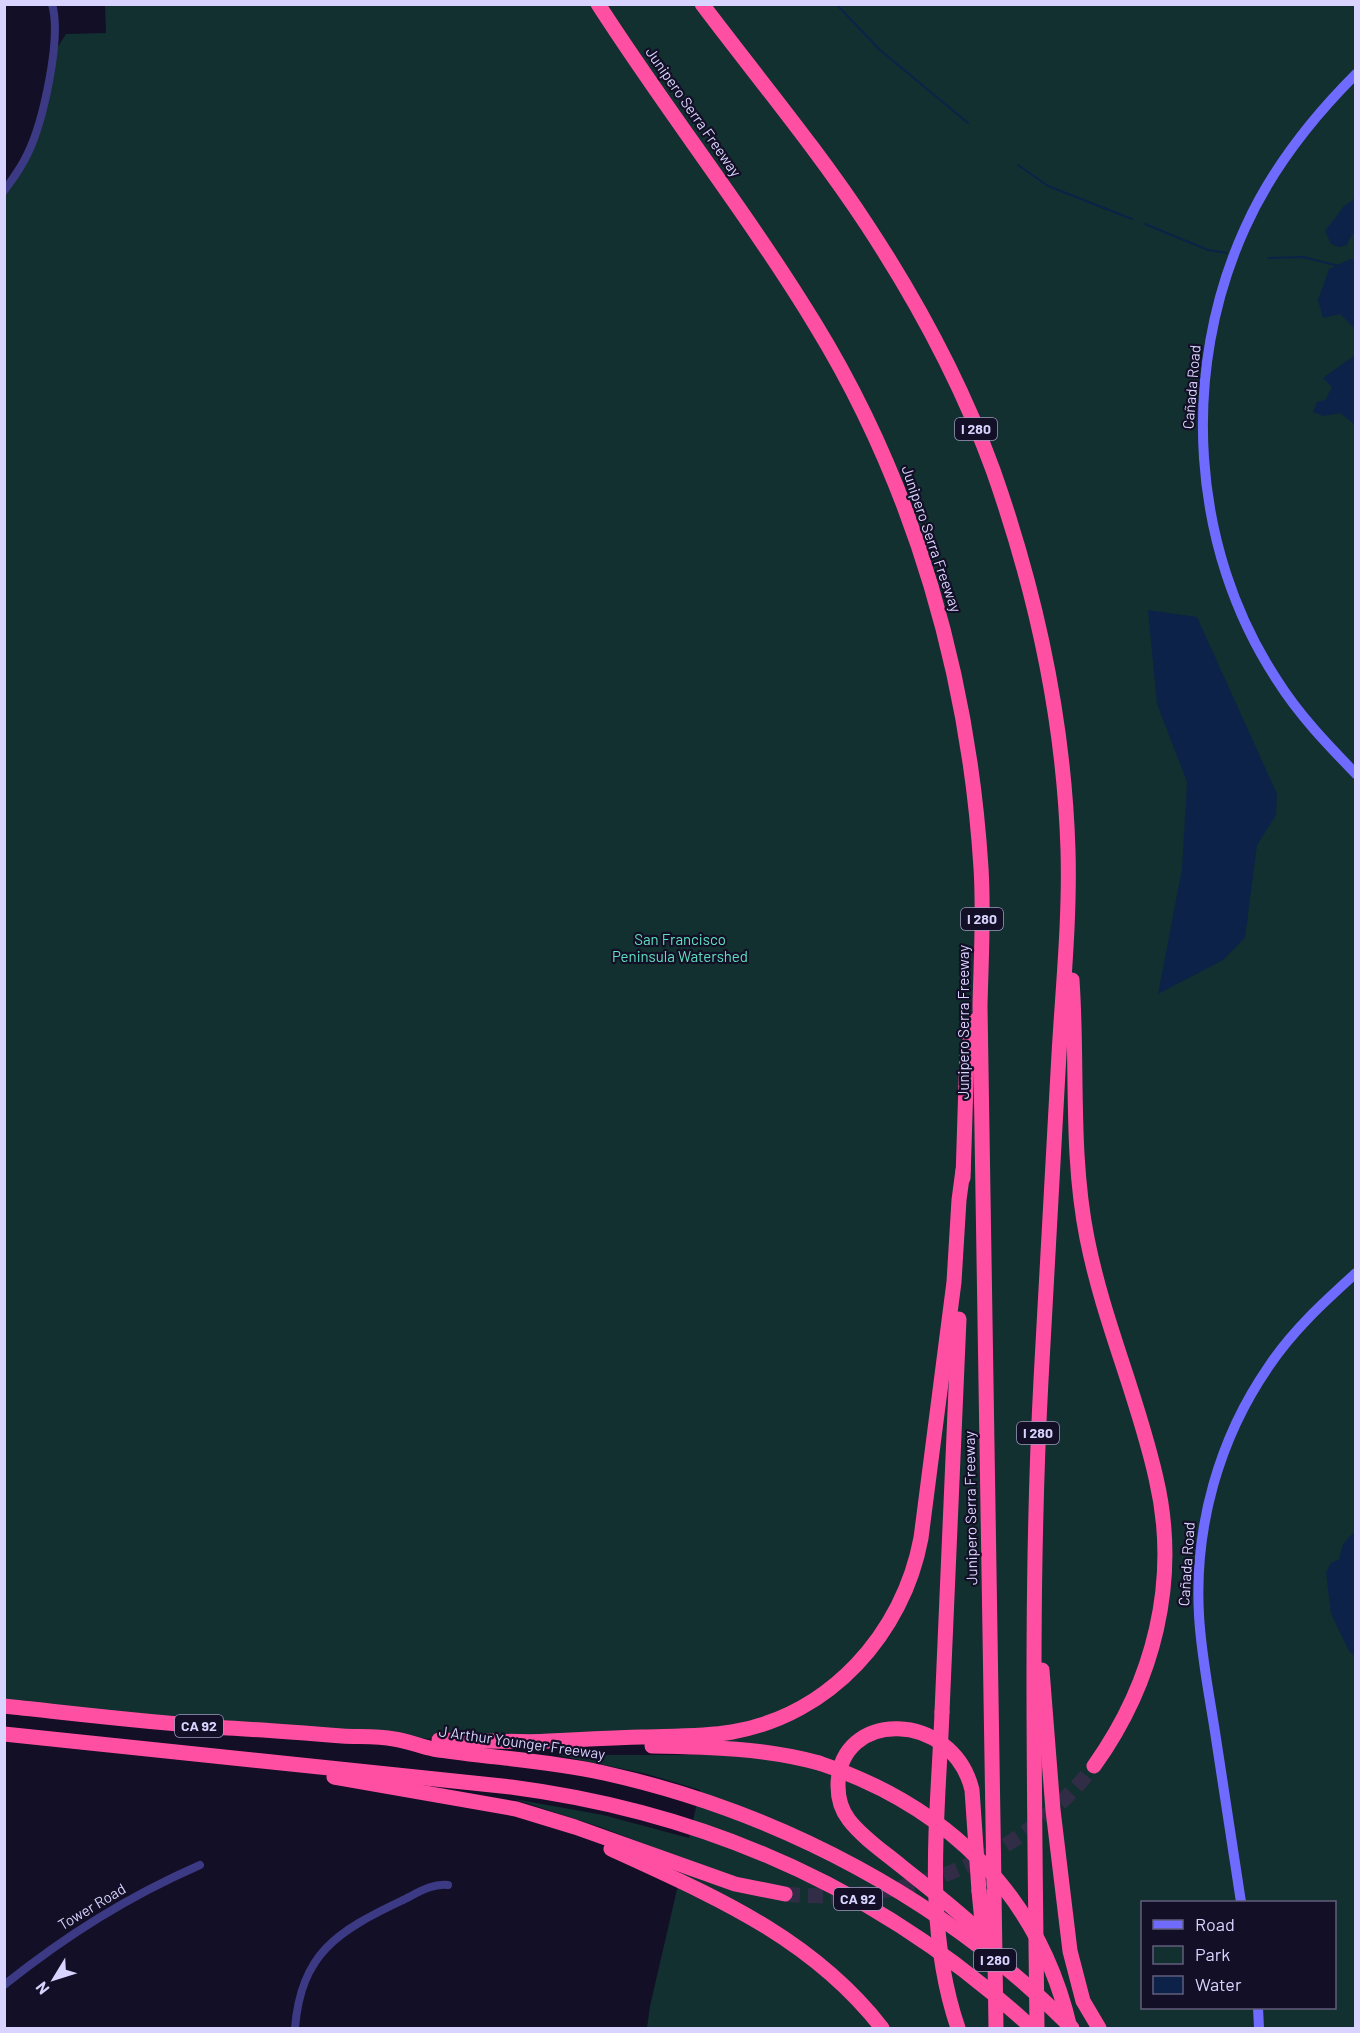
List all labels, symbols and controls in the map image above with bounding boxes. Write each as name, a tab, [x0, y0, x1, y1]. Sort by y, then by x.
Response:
street label: Junipero Serra Freeway	[642, 43, 745, 180]
street label: Cañada Road	[1178, 344, 1204, 430]
road number: I 280	[955, 418, 997, 440]
street label: Junipero Serra Freeway	[898, 463, 966, 615]
road number: I 280	[961, 908, 1003, 930]
park label: San Francisco Peninsula Watershed	[612, 930, 748, 965]
street label: Junipero Serra Freeway	[954, 945, 972, 1099]
road number: I 280	[1017, 1422, 1059, 1444]
street label: Junipero Serra Freeway	[960, 1431, 980, 1585]
street label: Cañada Road	[1174, 1521, 1198, 1607]
road number: CA 92	[175, 1715, 223, 1737]
street label: J Arthur Younger Freeway	[438, 1721, 606, 1763]
street label: Tower Road	[54, 1879, 128, 1933]
road number: CA 92	[834, 1888, 882, 1910]
legend	[1141, 1901, 1336, 2009]
text: Road	[1195, 1913, 1235, 1935]
text: Park	[1195, 1943, 1230, 1965]
north arrow	[24, 1949, 84, 2009]
road number: I 280	[974, 1949, 1016, 1971]
text: Water	[1195, 1973, 1242, 1995]
text: N	[31, 1979, 53, 1999]

